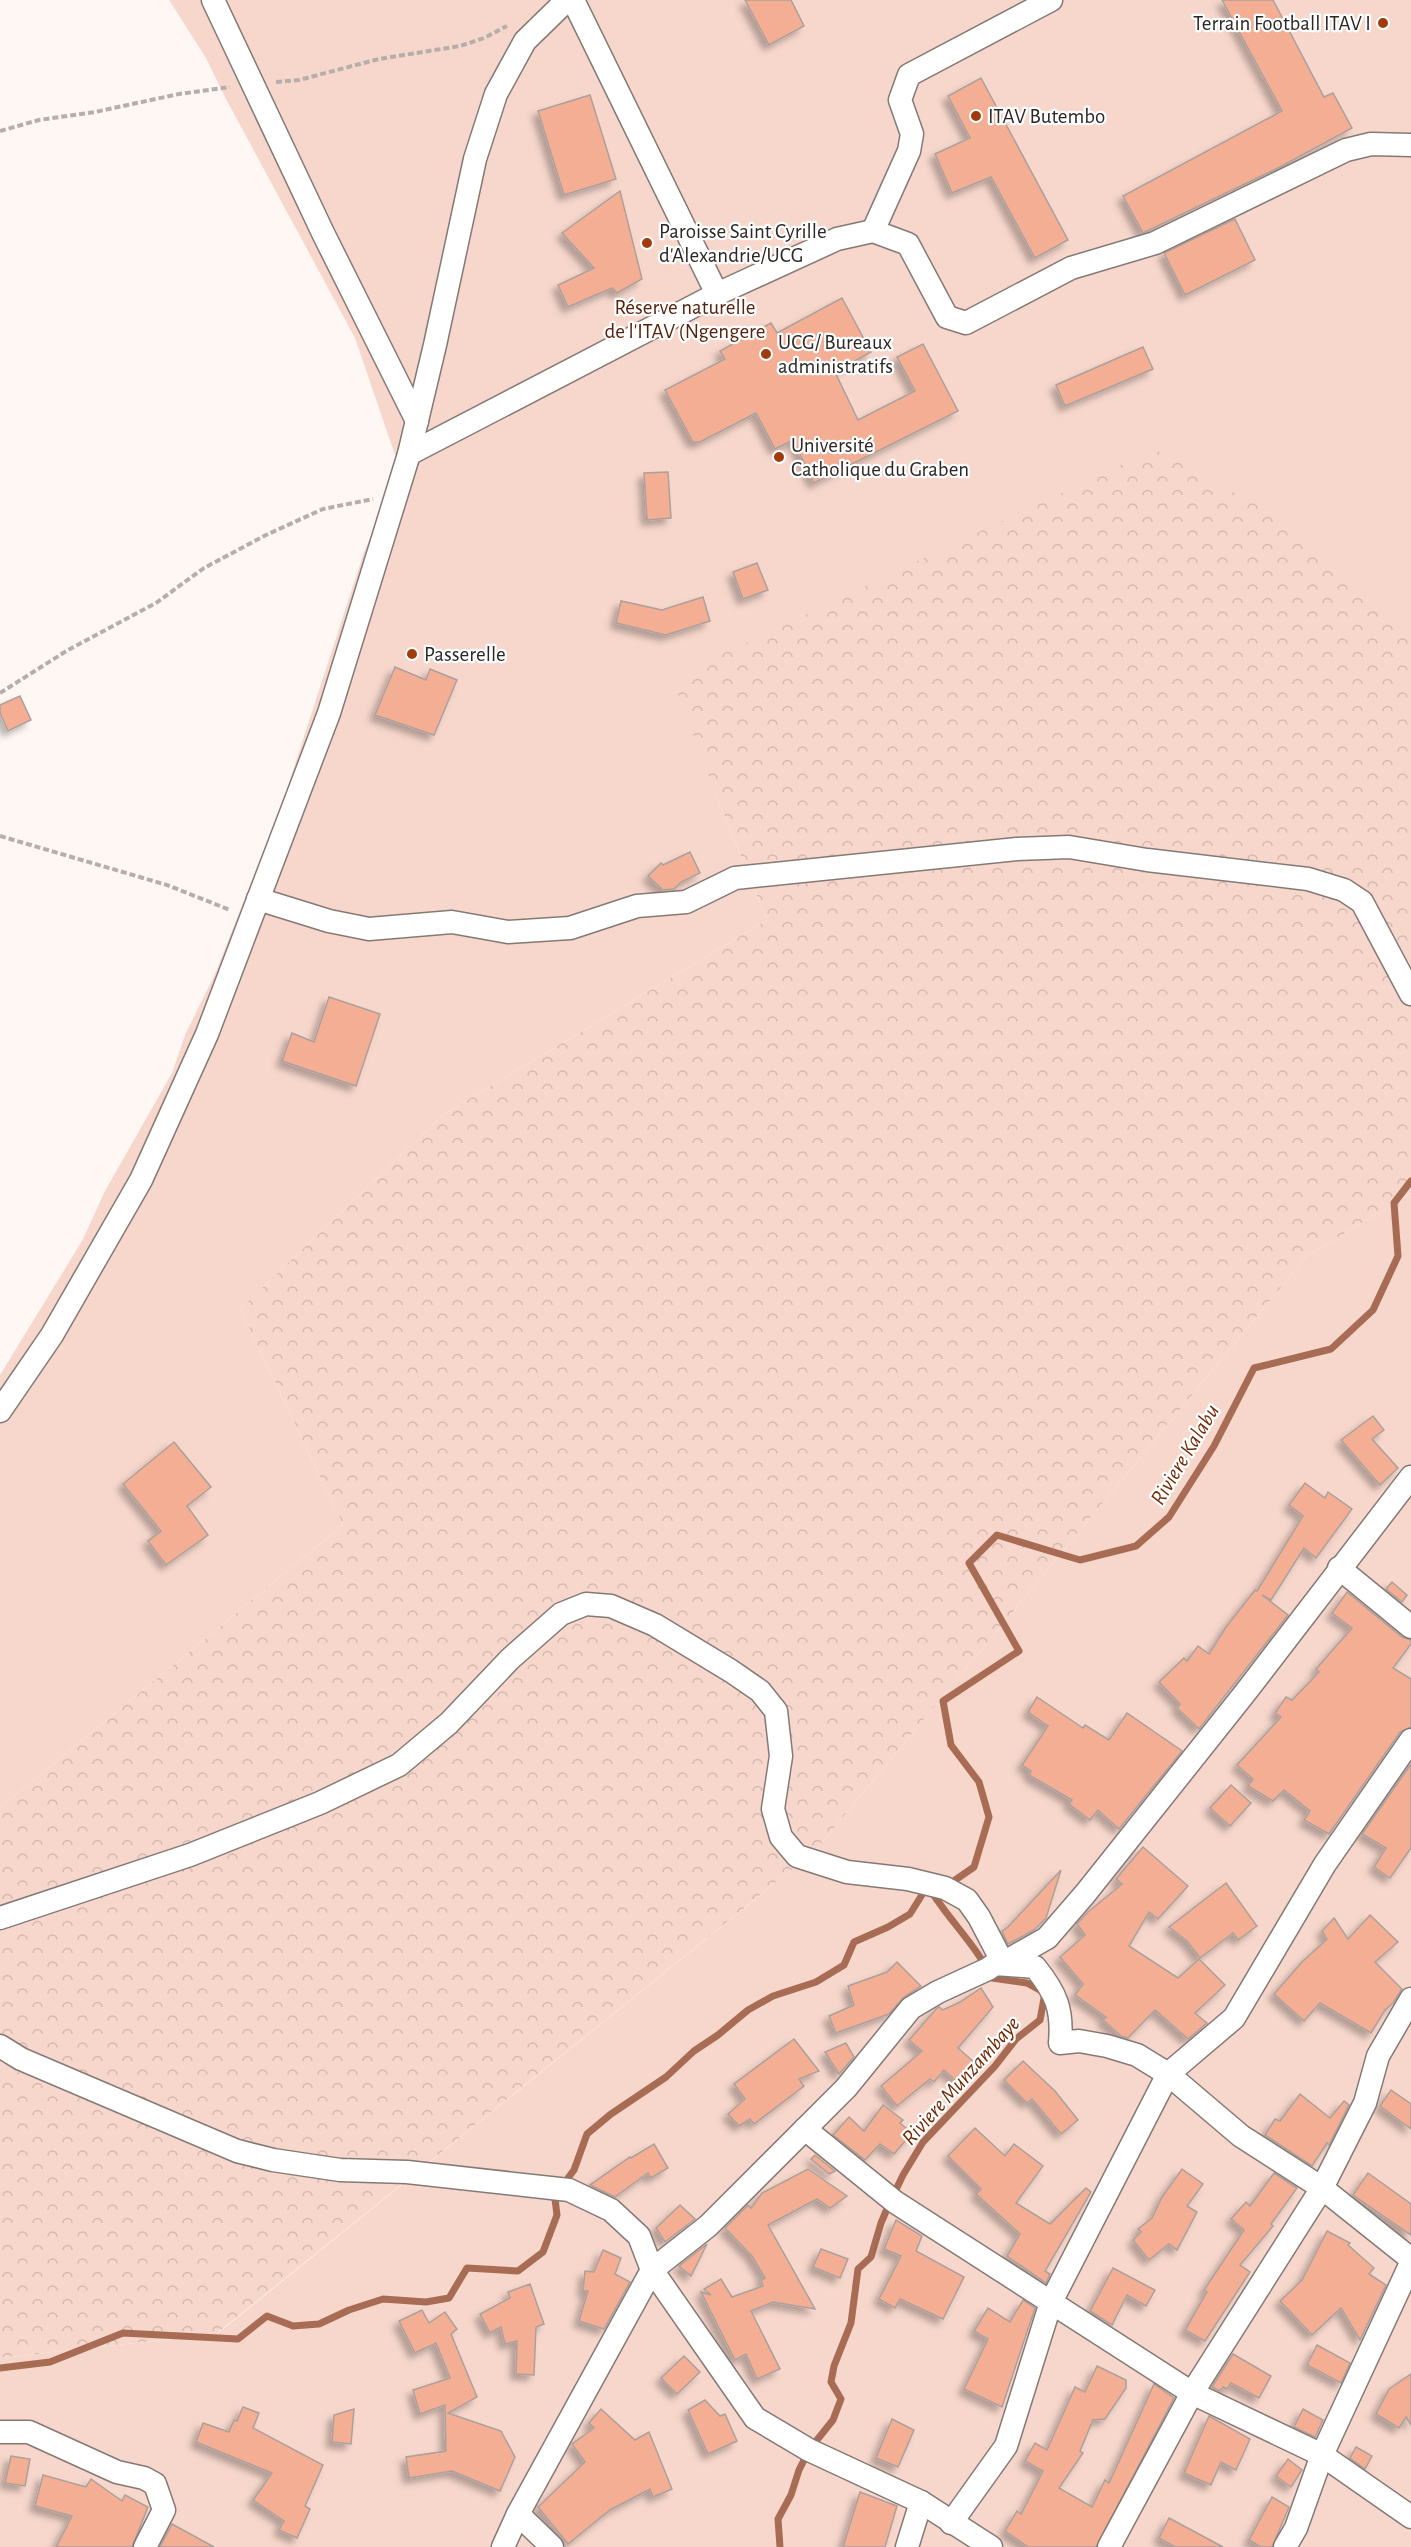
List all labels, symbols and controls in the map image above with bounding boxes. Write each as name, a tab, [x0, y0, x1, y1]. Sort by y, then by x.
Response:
place label: Terrain Football ITAV I	[1193, 13, 1371, 34]
marker: Terrain Football ITAV I	[1376, 16, 1390, 30]
place label: ITAV Butembo	[988, 106, 1105, 127]
marker: ITAV Butembo	[969, 109, 983, 123]
place label: Paroisse Saint Cyrille d'Alexandrie/UCG	[659, 221, 827, 266]
marker: Paroisse Saint Cyrille d'Alexandrie/UCG	[640, 236, 654, 250]
park label: Réserve naturelle de l'ITAV (Ngengere	[604, 297, 766, 342]
place label: UCG/ Bureaux administratifs	[778, 332, 893, 377]
marker: UCG/ Bureaux administratifs	[759, 347, 773, 361]
place label: Université Catholique du Graben	[791, 435, 969, 480]
marker: Université Catholique du Graben	[772, 450, 786, 464]
place label: Passerelle	[424, 644, 506, 665]
marker: Passerelle	[405, 647, 419, 661]
water label: Riviere Kalabu	[1146, 1400, 1223, 1509]
water label: Riviere Munzambaye	[898, 2012, 1024, 2149]

